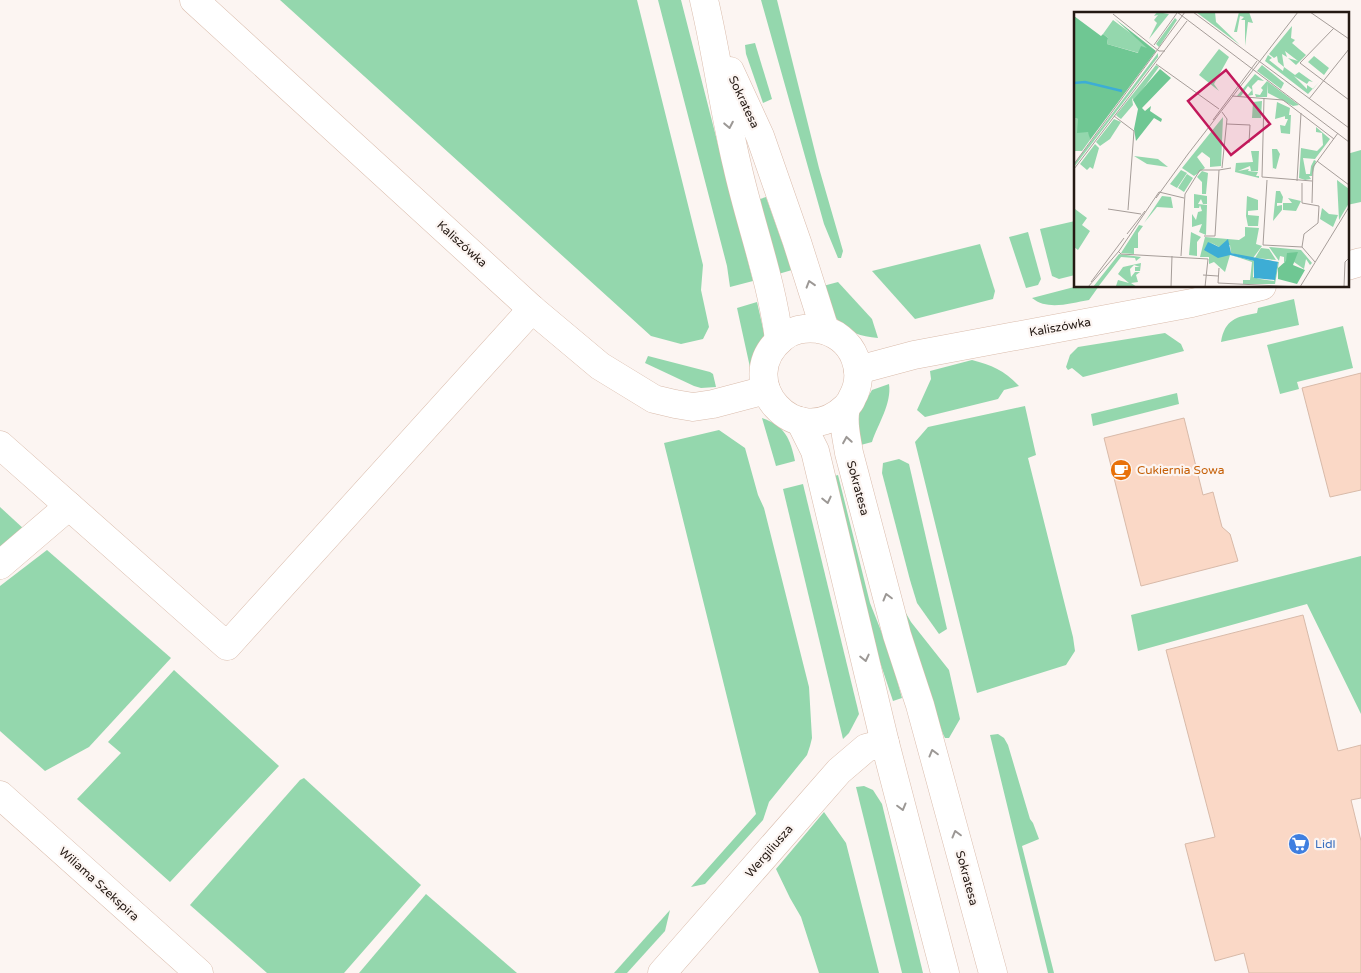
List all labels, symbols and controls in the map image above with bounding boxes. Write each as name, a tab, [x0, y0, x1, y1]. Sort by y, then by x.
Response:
inset map	[1074, 12, 1348, 288]
street label: Sokratesa	[726, 74, 762, 130]
one-way arrow	[723, 121, 734, 129]
street label: Kaliszówka	[434, 218, 490, 270]
one-way arrow	[805, 280, 815, 289]
street label: Kaliszówka	[1028, 315, 1092, 339]
one-way arrow	[842, 435, 853, 443]
cafe icon: Cukiernia Sowa	[1109, 458, 1133, 482]
street label: Sokratesa	[844, 459, 872, 517]
place label: Cukiernia Sowa	[1137, 463, 1224, 477]
one-way arrow	[821, 496, 832, 505]
one-way arrow	[882, 593, 893, 602]
one-way arrow	[859, 654, 870, 663]
one-way arrow	[929, 749, 939, 757]
one-way arrow	[896, 803, 907, 812]
street label: Wergiliusza	[742, 822, 796, 880]
one-way arrow	[951, 831, 961, 839]
supermarket icon: Lidl	[1287, 832, 1311, 856]
place label: Lidl	[1315, 837, 1335, 851]
street label: Wiliama Szekspira	[56, 844, 142, 924]
street label: Sokratesa	[953, 849, 981, 907]

